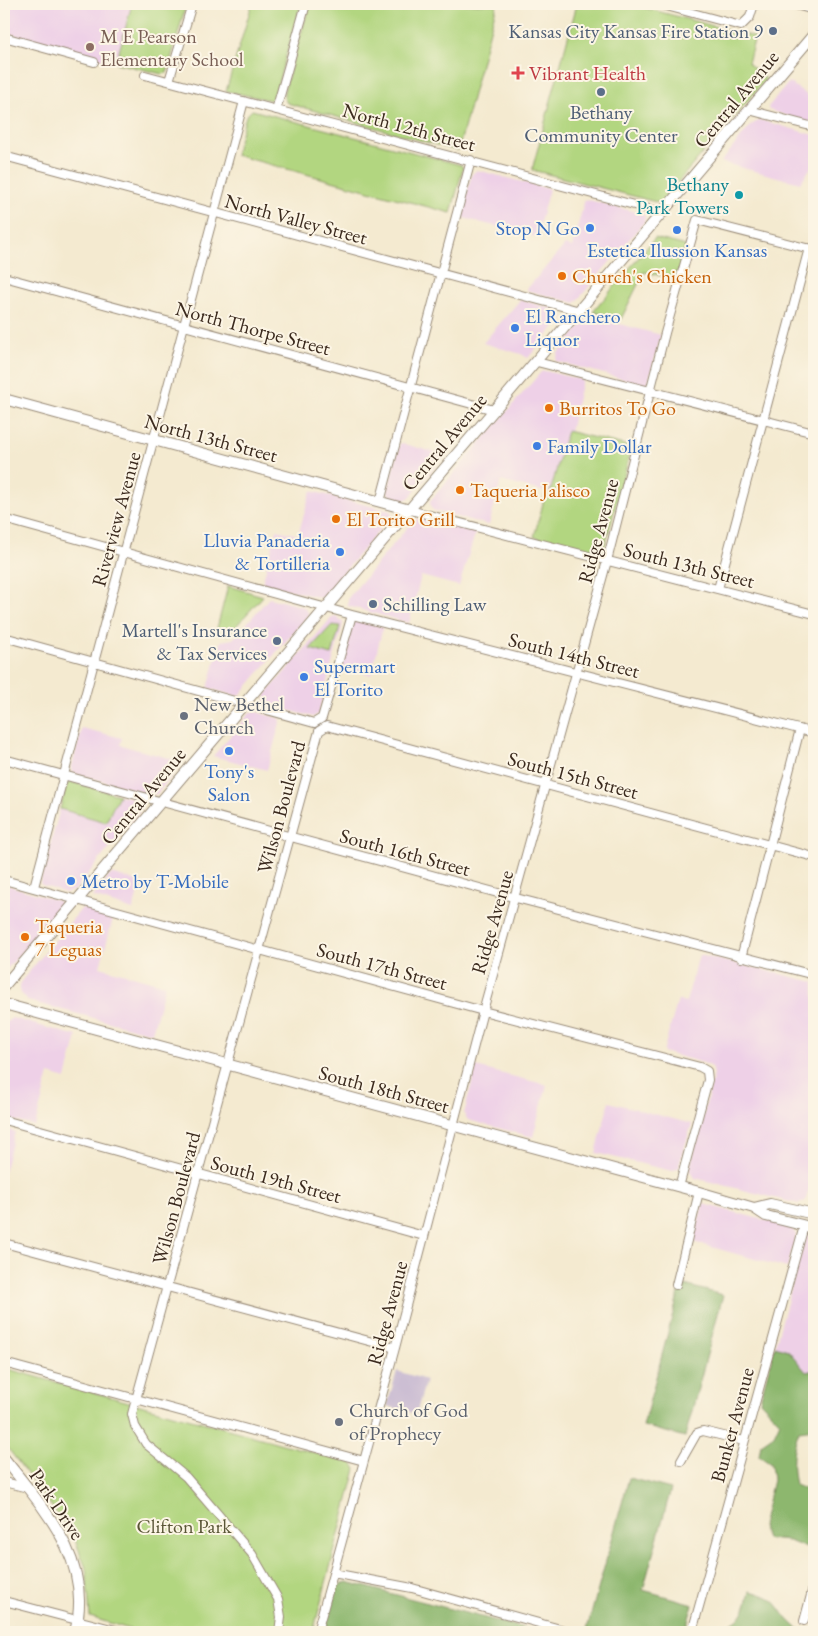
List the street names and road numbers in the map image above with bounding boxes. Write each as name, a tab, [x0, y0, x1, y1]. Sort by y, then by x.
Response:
street label: Central Avenue	[688, 45, 785, 153]
street label: North 12th Street	[340, 97, 479, 157]
street label: North Valley Street	[222, 187, 371, 251]
street label: North Thorpe Street	[173, 295, 334, 361]
street label: Central Avenue	[396, 388, 493, 496]
street label: North 13th Street	[142, 408, 281, 468]
street label: Riverview Avenue	[86, 449, 147, 589]
street label: Ridge Avenue	[572, 476, 624, 586]
street label: South 13th Street	[621, 536, 758, 594]
street label: South 14th Street	[506, 626, 643, 684]
street label: Wilson Boulevard	[251, 737, 311, 876]
street label: Central Avenue	[95, 742, 192, 850]
street label: South 15th Street	[505, 745, 642, 805]
street label: South 16th Street	[337, 822, 474, 882]
street label: Ridge Avenue	[465, 867, 519, 977]
street label: South 17th Street	[314, 936, 451, 996]
street label: South 18th Street	[316, 1059, 453, 1119]
street label: Wilson Boulevard	[146, 1128, 206, 1267]
street label: South 19th Street	[208, 1149, 345, 1209]
street label: Ridge Avenue	[361, 1258, 413, 1368]
street label: Bunker Avenue	[704, 1364, 760, 1485]
street label: Park Drive	[24, 1463, 90, 1545]

